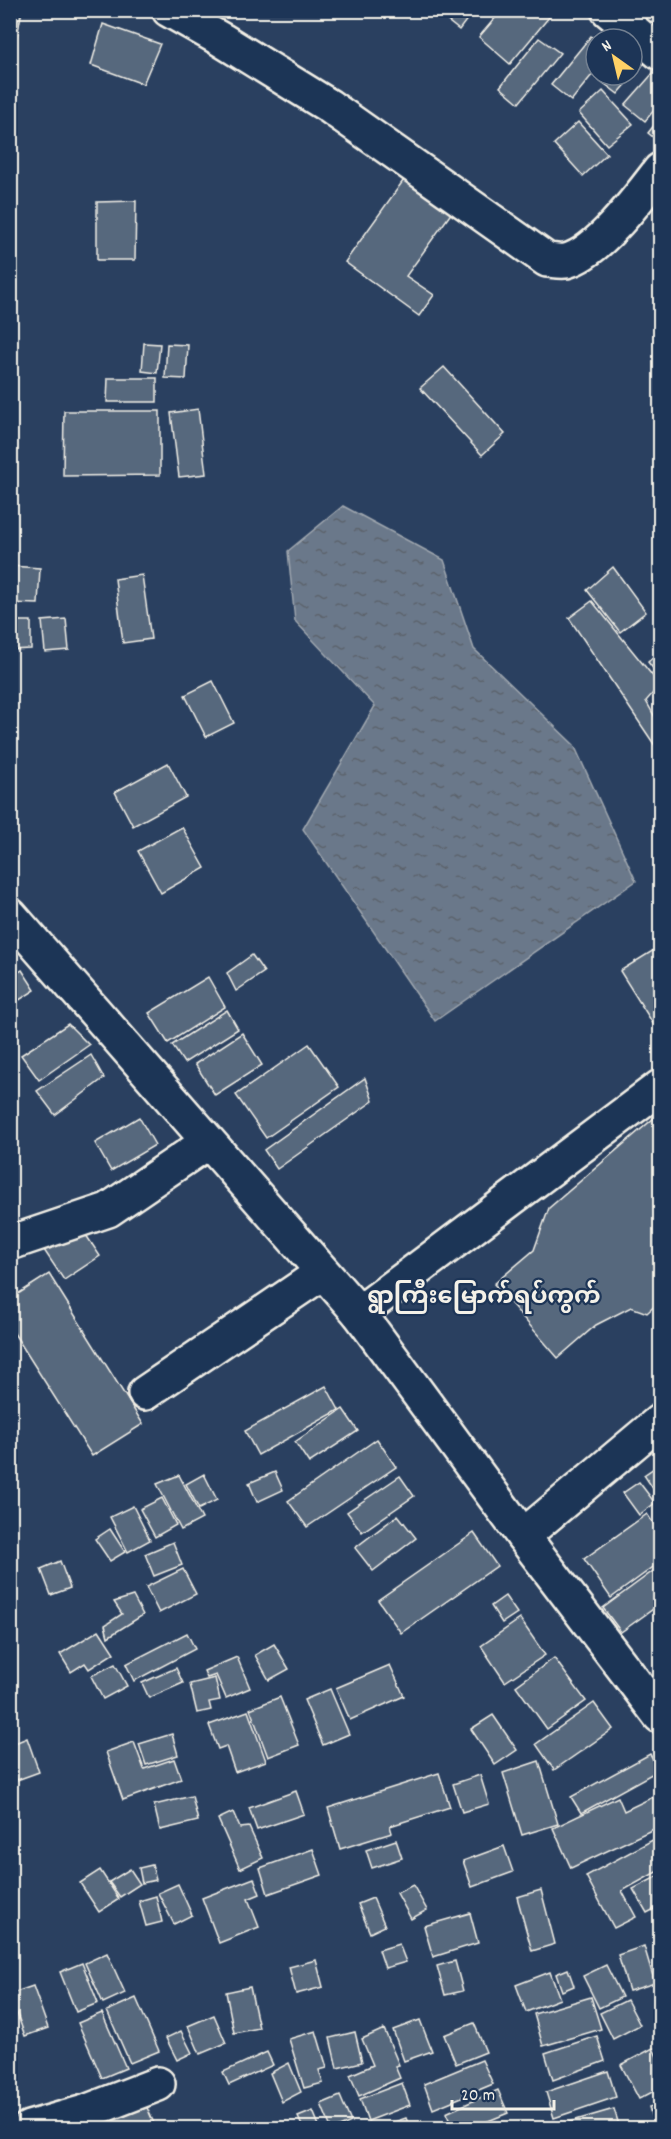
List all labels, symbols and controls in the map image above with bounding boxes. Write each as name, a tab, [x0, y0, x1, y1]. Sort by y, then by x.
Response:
north arrow	[584, 27, 644, 87]
text: N	[597, 35, 617, 58]
district label: ရွာကြီးမြောက်ရပ်ကွက်	[367, 1279, 601, 1315]
scale bar	[452, 2073, 554, 2111]
text: 20 m	[461, 2084, 495, 2109]

